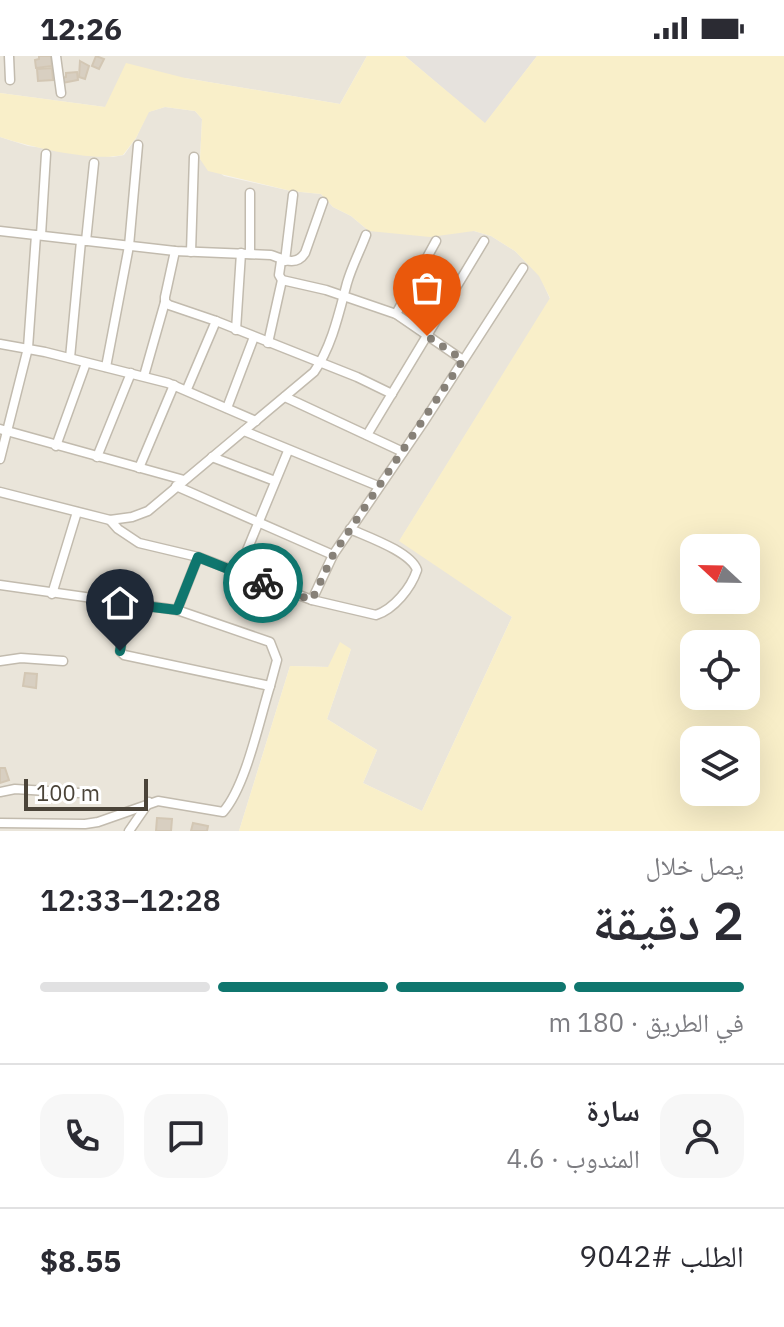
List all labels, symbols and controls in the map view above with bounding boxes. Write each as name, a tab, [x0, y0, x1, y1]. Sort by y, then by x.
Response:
text: 12:26	[40, 9, 122, 48]
pin	[393, 254, 461, 336]
icon: bag	[405, 266, 449, 310]
north arrow	[680, 534, 760, 614]
map controls	[680, 534, 760, 806]
courier	[223, 543, 303, 623]
icon: bike	[241, 561, 285, 605]
pin	[86, 569, 154, 651]
icon: home	[98, 581, 142, 625]
button: locate	[680, 630, 760, 710]
button: layers	[680, 726, 760, 806]
scale bar	[24, 775, 148, 811]
text: 100 m	[36, 778, 100, 807]
text: يصل خلال	[645, 848, 744, 882]
text: 12:28–12:33	[40, 880, 221, 919]
text: 2 دقيقة	[592, 887, 744, 954]
text: في الطريق · 180 m	[549, 1005, 744, 1039]
text: سارة	[586, 1090, 640, 1129]
button: phone	[40, 1094, 124, 1178]
button: chat	[144, 1094, 228, 1178]
button: person	[660, 1094, 744, 1178]
text: المندوب · 4.6	[506, 1141, 640, 1175]
text: الطلب #9042	[579, 1236, 744, 1275]
text: $8.55	[40, 1241, 121, 1280]

